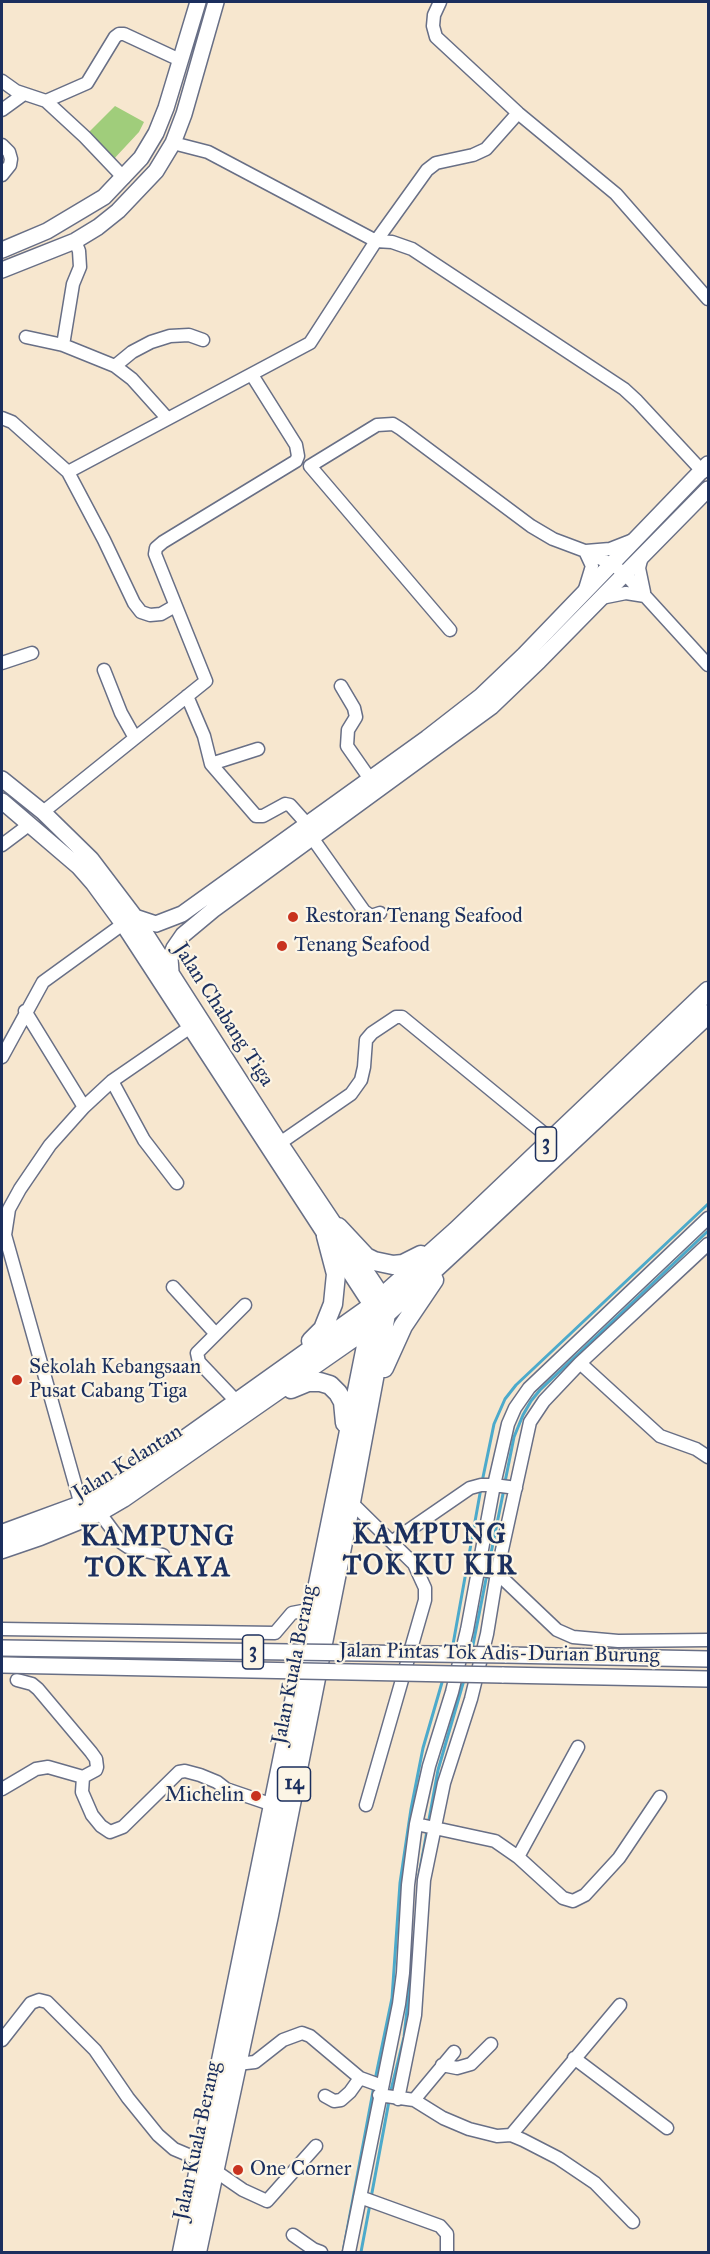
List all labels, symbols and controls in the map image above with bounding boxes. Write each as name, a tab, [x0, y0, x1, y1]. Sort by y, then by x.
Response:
place label: Restoran Tenang Seafood	[305, 904, 523, 930]
marker: Restoran Tenang Seafood	[286, 910, 300, 924]
place label: Tenang Seafood	[294, 933, 430, 959]
street label: Jalan Chabang Tiga	[167, 939, 279, 1091]
marker: Tenang Seafood	[275, 939, 289, 953]
road number: 3	[536, 1127, 556, 1161]
place label: Sekolah Kebangsaan Pusat Cabang Tiga	[29, 1355, 201, 1405]
marker: Sekolah Kebangsaan Pusat Cabang Tiga	[10, 1373, 24, 1387]
street label: Jalan Kelantan	[69, 1419, 187, 1507]
district label: KAMPUNG TOK KU KIR	[343, 1520, 517, 1583]
district label: KAMPUNG TOK KAYA	[81, 1522, 235, 1585]
street label: Jalan Kuala Berang	[267, 1583, 323, 1747]
road number: 3	[242, 1635, 264, 1669]
street label: Jalan Pintas Tok Adis-Durian Burung	[339, 1639, 659, 1669]
road number: 14	[278, 1767, 310, 1801]
place label: Michelin	[165, 1783, 244, 1809]
marker: Michelin	[249, 1789, 263, 1803]
street label: Jalan Kuala Berang	[169, 2059, 227, 2223]
place label: One Corner	[250, 2157, 351, 2183]
marker: One Corner	[231, 2163, 245, 2177]

